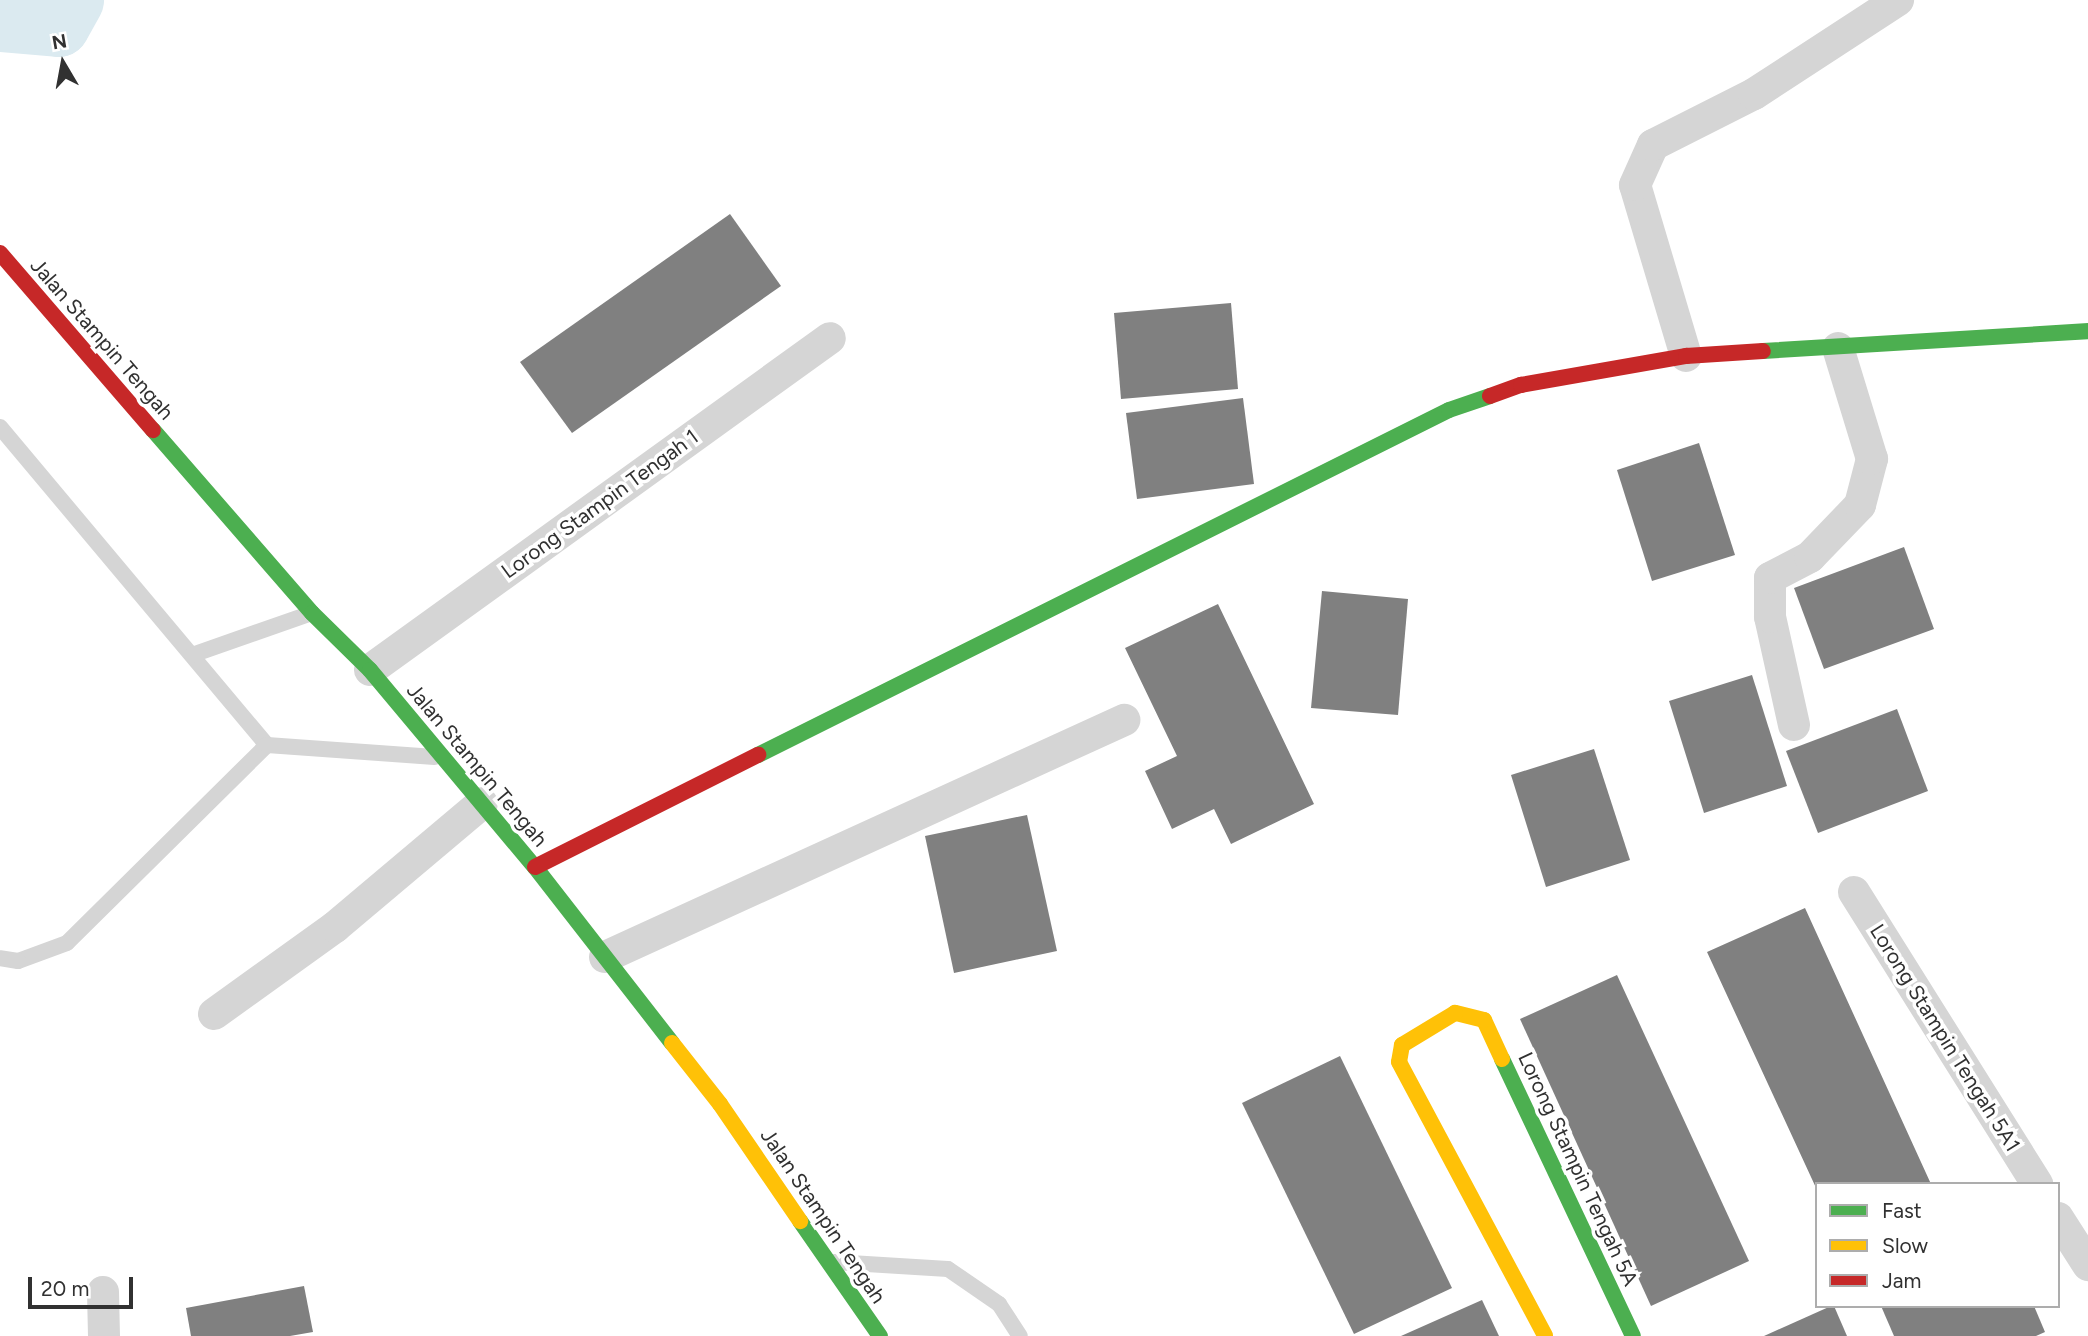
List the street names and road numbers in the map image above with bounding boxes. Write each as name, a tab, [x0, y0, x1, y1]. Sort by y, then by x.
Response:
street label: Jalan Stampin Tengah	[25, 253, 179, 425]
street label: Lorong Stampin Tengah 1	[497, 424, 703, 584]
street label: Jalan Stampin Tengah	[401, 678, 553, 852]
street label: Lorong Stampin Tengah 5A1	[1864, 920, 2026, 1156]
street label: Lorong Stampin Tengah 5A	[1513, 1048, 1643, 1290]
street label: Jalan Stampin Tengah	[755, 1124, 891, 1308]

